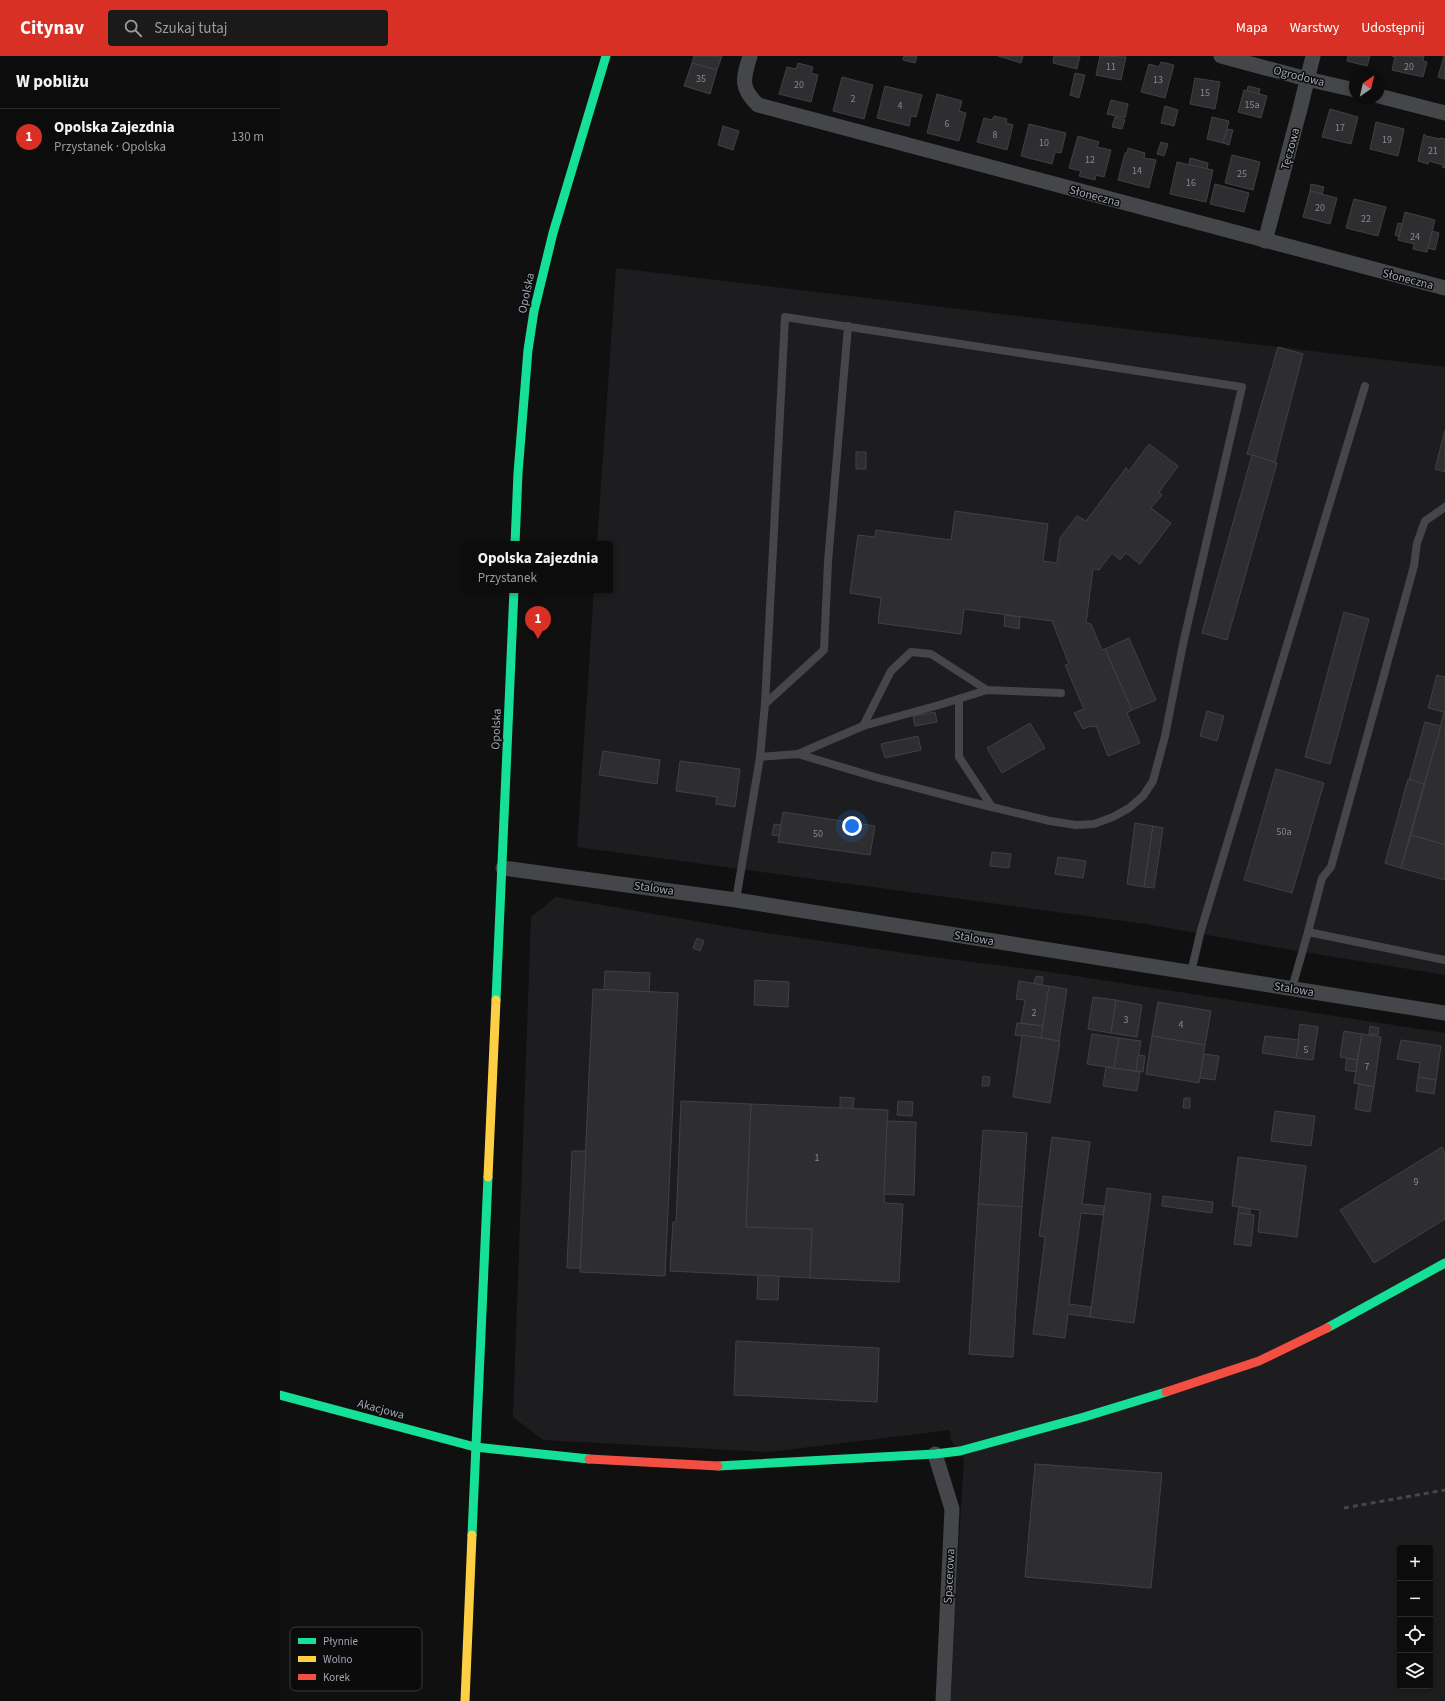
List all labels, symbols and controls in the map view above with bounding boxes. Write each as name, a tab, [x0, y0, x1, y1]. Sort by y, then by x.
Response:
search box	[108, 10, 388, 46]
text: Citynav	[20, 15, 84, 42]
icon: search	[122, 17, 144, 39]
text: Szukaj tutaj	[154, 18, 227, 39]
text: Mapa	[1236, 18, 1268, 38]
text: Warstwy	[1290, 18, 1339, 38]
text: Udostępnij	[1361, 18, 1425, 38]
house number: 11	[1106, 60, 1116, 74]
house number: 20	[1404, 60, 1414, 74]
street label: Ogrodowa	[1271, 62, 1326, 91]
north arrow	[1349, 68, 1385, 104]
text: W pobliżu	[16, 70, 89, 94]
house number: 35	[696, 72, 706, 86]
house number: 13	[1153, 73, 1163, 87]
house number: 20	[794, 78, 804, 92]
house number: 15	[1200, 86, 1210, 100]
house number: 2	[851, 92, 856, 106]
house number: 15a	[1245, 98, 1259, 112]
house number: 4	[898, 99, 903, 113]
text: Opolska Zajezdnia	[54, 117, 175, 138]
house number: 6	[945, 117, 950, 131]
house number: 17	[1335, 121, 1345, 135]
street label: Tęczowa	[1277, 126, 1304, 172]
text: 1	[26, 128, 32, 146]
text: 130 m	[231, 128, 264, 146]
house number: 8	[993, 128, 998, 142]
house number: 19	[1382, 133, 1392, 147]
house number: 10	[1039, 136, 1049, 150]
text: Przystanek · Opolska	[54, 138, 166, 156]
house number: 21	[1428, 144, 1438, 158]
house number: 12	[1085, 153, 1095, 167]
house number: 14	[1132, 164, 1142, 178]
house number: 25	[1237, 167, 1247, 181]
house number: 16	[1186, 176, 1196, 190]
street label: Słoneczna	[1067, 182, 1122, 211]
house number: 20	[1315, 201, 1325, 215]
house number: 22	[1361, 212, 1371, 226]
house number: 24	[1410, 230, 1420, 244]
street label: Słoneczna	[1380, 265, 1435, 294]
street label: Opolska	[514, 271, 539, 315]
popup	[463, 541, 613, 593]
text: Opolska Zajezdnia	[478, 548, 598, 569]
text: Przystanek	[478, 569, 537, 587]
pin: 1	[525, 606, 551, 639]
street label: Opolska	[487, 708, 506, 750]
your location	[842, 816, 862, 836]
house number: 50a	[1277, 825, 1291, 839]
house number: 50	[813, 827, 823, 841]
street label: Stalowa	[633, 877, 675, 900]
street label: Stalowa	[953, 927, 995, 950]
street label: Stalowa	[1273, 978, 1315, 1001]
house number: 2	[1032, 1006, 1037, 1020]
house number: 3	[1124, 1013, 1129, 1027]
house number: 4	[1179, 1018, 1184, 1032]
house number: 5	[1304, 1043, 1309, 1057]
house number: 7	[1365, 1060, 1370, 1074]
house number: 1	[815, 1151, 820, 1165]
house number: 9	[1414, 1175, 1419, 1189]
street label: Akacjowa	[356, 1395, 406, 1424]
map controls	[1397, 1545, 1433, 1689]
button: +	[1397, 1545, 1433, 1581]
street label: Spacerowa	[940, 1548, 959, 1604]
button: −	[1397, 1581, 1433, 1617]
button: locate	[1397, 1617, 1433, 1653]
legend	[290, 1627, 422, 1691]
text: Płynnie	[323, 1634, 358, 1649]
text: Wolno	[323, 1652, 352, 1667]
button: layers	[1397, 1653, 1433, 1689]
text: Korek	[323, 1670, 350, 1685]

